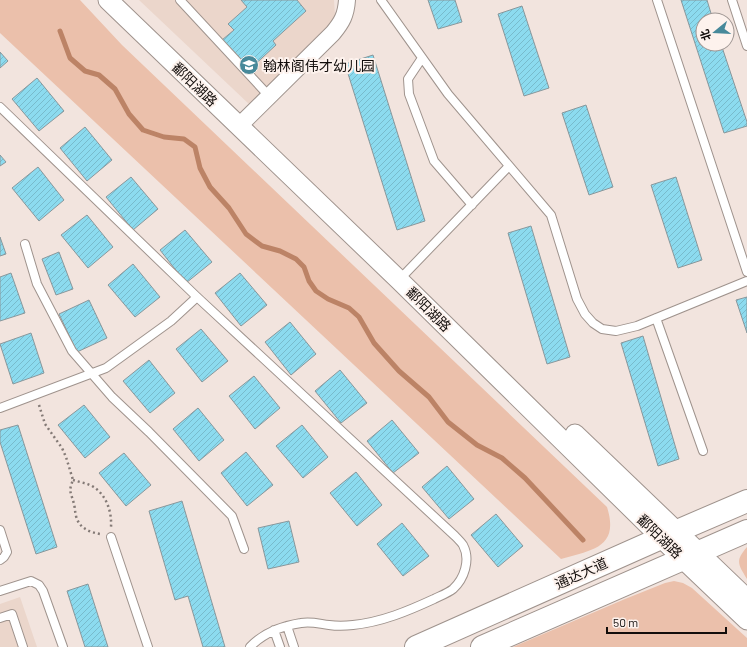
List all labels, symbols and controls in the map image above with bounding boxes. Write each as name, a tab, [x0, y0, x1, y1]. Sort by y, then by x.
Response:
north arrow	[695, 12, 735, 52]
text: 北	[697, 28, 713, 42]
school or university icon: 翰林阁伟才幼儿园	[238, 54, 260, 76]
place label: 翰林阁伟才幼儿园	[263, 57, 375, 74]
street label: 鄱阳湖路	[169, 58, 221, 110]
street label: 鄱阳湖路	[403, 283, 455, 335]
street label: 鄱阳湖路	[634, 510, 686, 562]
street label: 通达大道	[552, 554, 610, 592]
scale bar	[607, 609, 726, 635]
text: 50 m	[613, 615, 638, 629]

